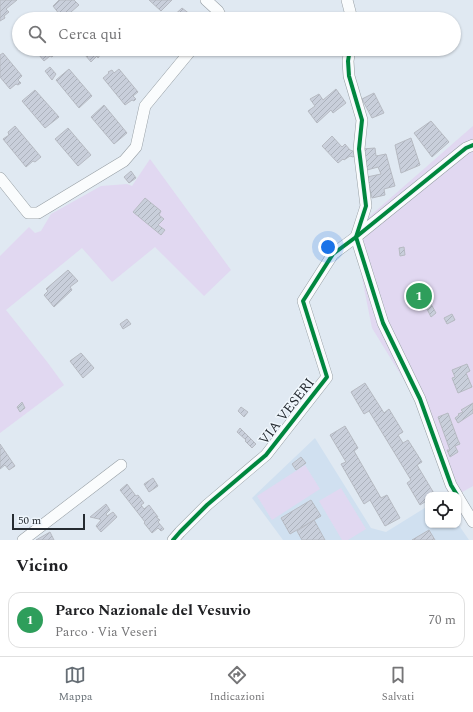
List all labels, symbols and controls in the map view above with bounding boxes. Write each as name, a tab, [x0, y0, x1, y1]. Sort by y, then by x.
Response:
search box	[12, 12, 461, 56]
icon: search	[26, 23, 48, 45]
text: Cerca qui	[58, 23, 122, 46]
your location	[318, 237, 338, 257]
pin: 1	[406, 281, 432, 311]
street label: VIA VESERI	[253, 373, 319, 450]
map controls	[425, 492, 461, 528]
button: locate	[425, 492, 461, 528]
scale bar	[12, 512, 85, 531]
text: 50 m	[18, 512, 41, 529]
text: Vicino	[16, 553, 68, 579]
text: Parco Nazionale del Vesuvio	[55, 599, 251, 622]
text: 1	[26, 610, 34, 630]
text: 70 m	[429, 610, 456, 630]
text: Parco · Via Veseri	[55, 622, 157, 642]
tab: Mappa	[59, 664, 92, 705]
tab: Indicazioni	[209, 664, 265, 705]
tab: Salvati	[382, 664, 414, 705]

